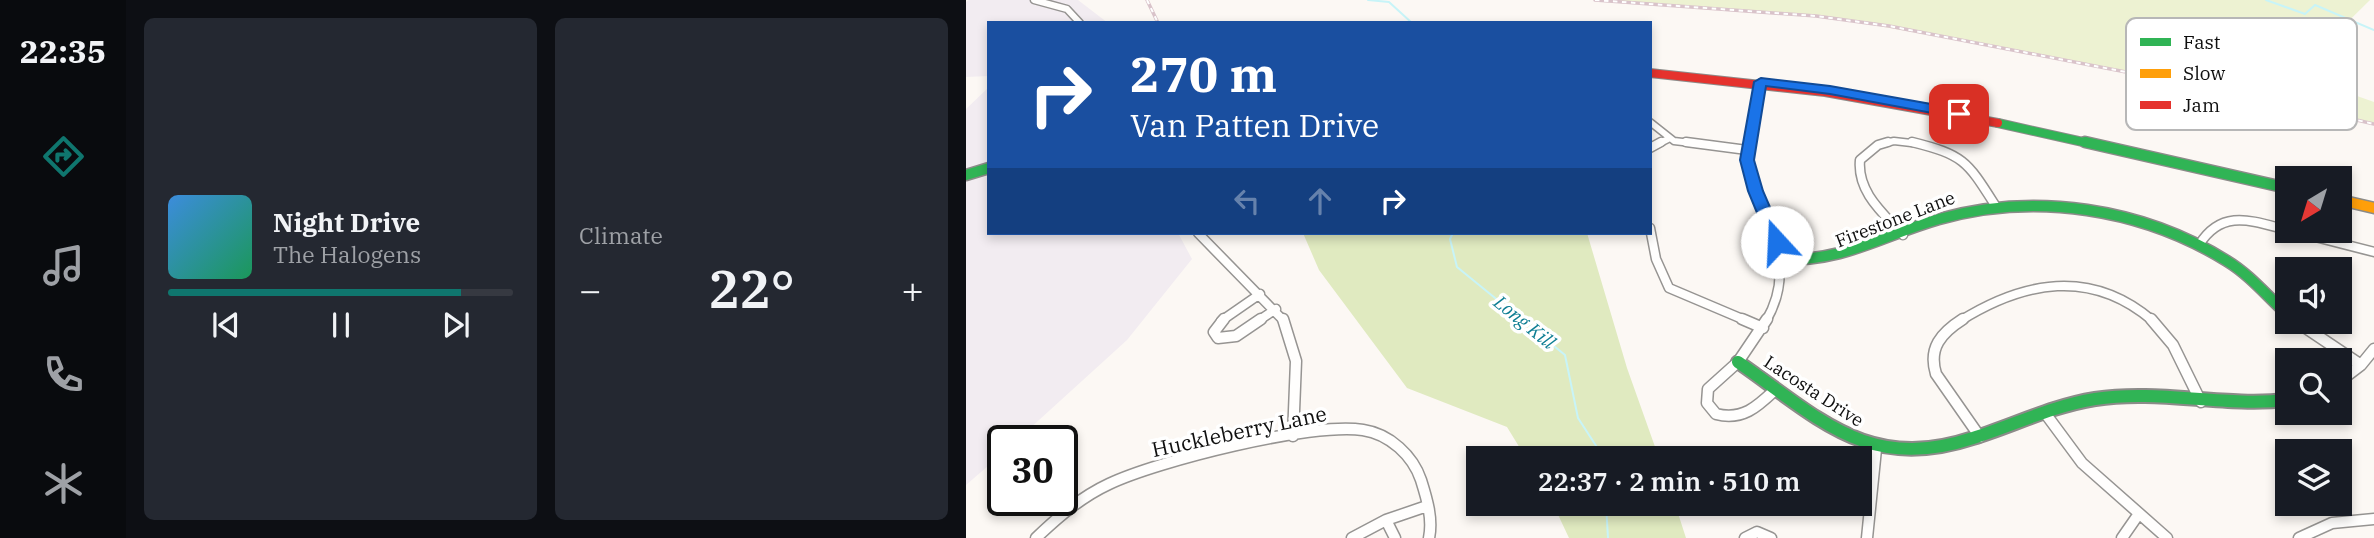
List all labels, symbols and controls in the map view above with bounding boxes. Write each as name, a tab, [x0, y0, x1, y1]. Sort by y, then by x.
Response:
legend	[2126, 18, 2357, 130]
text: 22:35	[20, 30, 106, 72]
text: Fast	[2183, 30, 2221, 54]
text: 270 m	[1130, 42, 1277, 105]
icon: right	[1015, 49, 1106, 140]
text: Slow	[2183, 61, 2225, 85]
pin	[1929, 84, 1989, 144]
text: Jam	[2183, 93, 2220, 117]
icon: arrive	[1940, 95, 1978, 133]
text: Van Patten Drive	[1130, 104, 1379, 146]
icon: directions	[39, 132, 88, 181]
north arrow	[2275, 166, 2352, 243]
map controls	[2275, 166, 2352, 516]
icon: left	[1228, 182, 1266, 220]
icon: ahead	[1301, 182, 1339, 220]
icon: right	[1374, 182, 1412, 220]
street label: Firestone Lane	[1832, 186, 1958, 252]
text: Night Drive	[273, 205, 420, 239]
position arrow	[1740, 205, 1814, 279]
text: Climate	[579, 220, 663, 250]
text: The Halogens	[273, 239, 421, 269]
icon: music	[39, 241, 88, 290]
text: 22°	[708, 255, 795, 322]
button: sound	[2275, 257, 2352, 334]
text: −	[579, 265, 602, 314]
text: +	[901, 265, 924, 314]
water label: Long Kill	[1489, 289, 1561, 355]
icon: previous	[207, 306, 245, 344]
icon: pause	[322, 306, 360, 344]
icon: next	[437, 306, 475, 344]
button: search	[2275, 348, 2352, 425]
icon: phone	[39, 350, 88, 399]
street label: Lacosta Drive	[1760, 350, 1868, 432]
street label: Huckleberry Lane	[1149, 399, 1329, 463]
speed limit sign: 30	[987, 425, 1078, 516]
button: layers	[2275, 439, 2352, 516]
icon: climate	[39, 459, 88, 508]
text: 22:37 · 2 min · 510 m	[1538, 464, 1800, 498]

